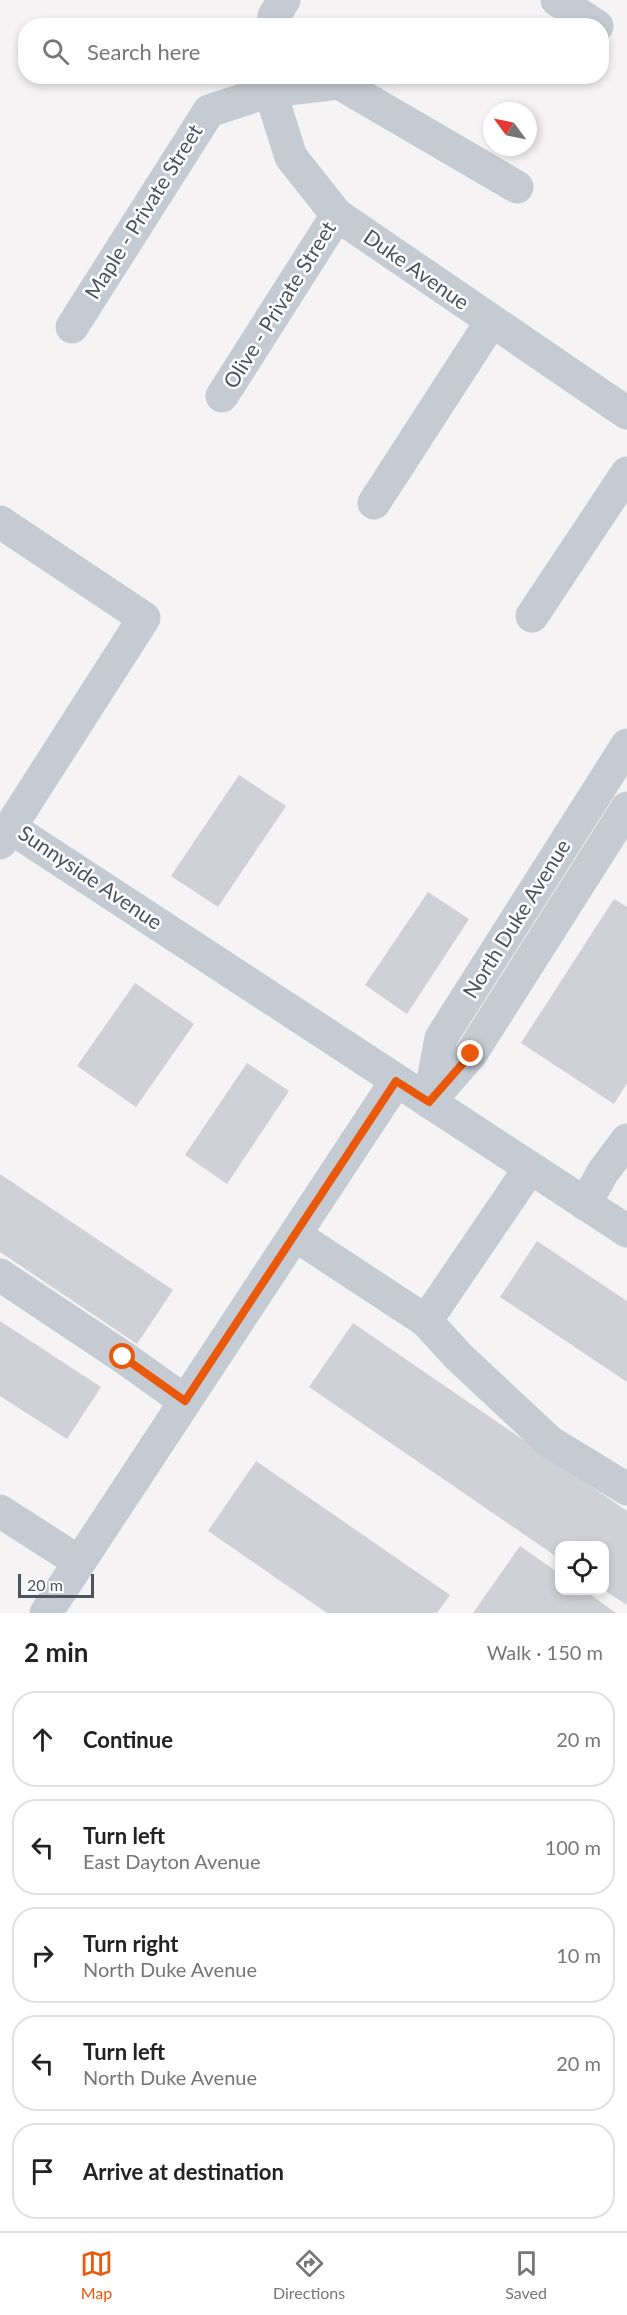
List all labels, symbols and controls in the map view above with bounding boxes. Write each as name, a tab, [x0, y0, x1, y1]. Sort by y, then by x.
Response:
search box	[18, 18, 609, 84]
icon: search	[39, 35, 72, 68]
text: Search here	[87, 38, 200, 65]
north arrow	[483, 102, 537, 156]
street label: Maple - Private Street	[79, 119, 207, 303]
street label: Olive - Private Street	[217, 216, 340, 392]
street label: Duke Avenue	[359, 223, 474, 314]
street label: Sunnyside Avenue	[14, 819, 167, 934]
street label: North Duke Avenue	[457, 834, 575, 1002]
route end	[457, 1040, 483, 1066]
route start	[109, 1343, 135, 1369]
map controls	[555, 1541, 609, 1595]
button: locate	[555, 1541, 609, 1595]
scale bar	[18, 1571, 94, 1598]
text: 20 m	[27, 1575, 63, 1594]
text: 2 min	[24, 1636, 88, 1668]
text: Walk · 150 m	[487, 1640, 603, 1664]
icon: ahead	[26, 1723, 59, 1756]
text: Continue	[83, 1726, 173, 1753]
text: 20 m	[556, 1727, 601, 1751]
text: Turn left	[83, 1822, 165, 1849]
icon: left	[26, 1831, 59, 1864]
text: 100 m	[545, 1835, 601, 1859]
text: East Dayton Avenue	[83, 1849, 261, 1873]
text: Turn right	[83, 1930, 178, 1957]
icon: right	[26, 1939, 59, 1972]
text: 10 m	[556, 1943, 601, 1967]
text: North Duke Avenue	[83, 1957, 257, 1981]
text: Turn left	[83, 2038, 165, 2065]
icon: left	[26, 2047, 59, 2080]
text: 20 m	[556, 2051, 601, 2075]
text: North Duke Avenue	[83, 2065, 257, 2089]
icon: arrive	[26, 2155, 59, 2188]
text: Arrive at destination	[83, 2158, 284, 2185]
tab: Map	[80, 2247, 113, 2302]
tab: Directions	[273, 2247, 345, 2302]
tab: Saved	[505, 2247, 547, 2302]

